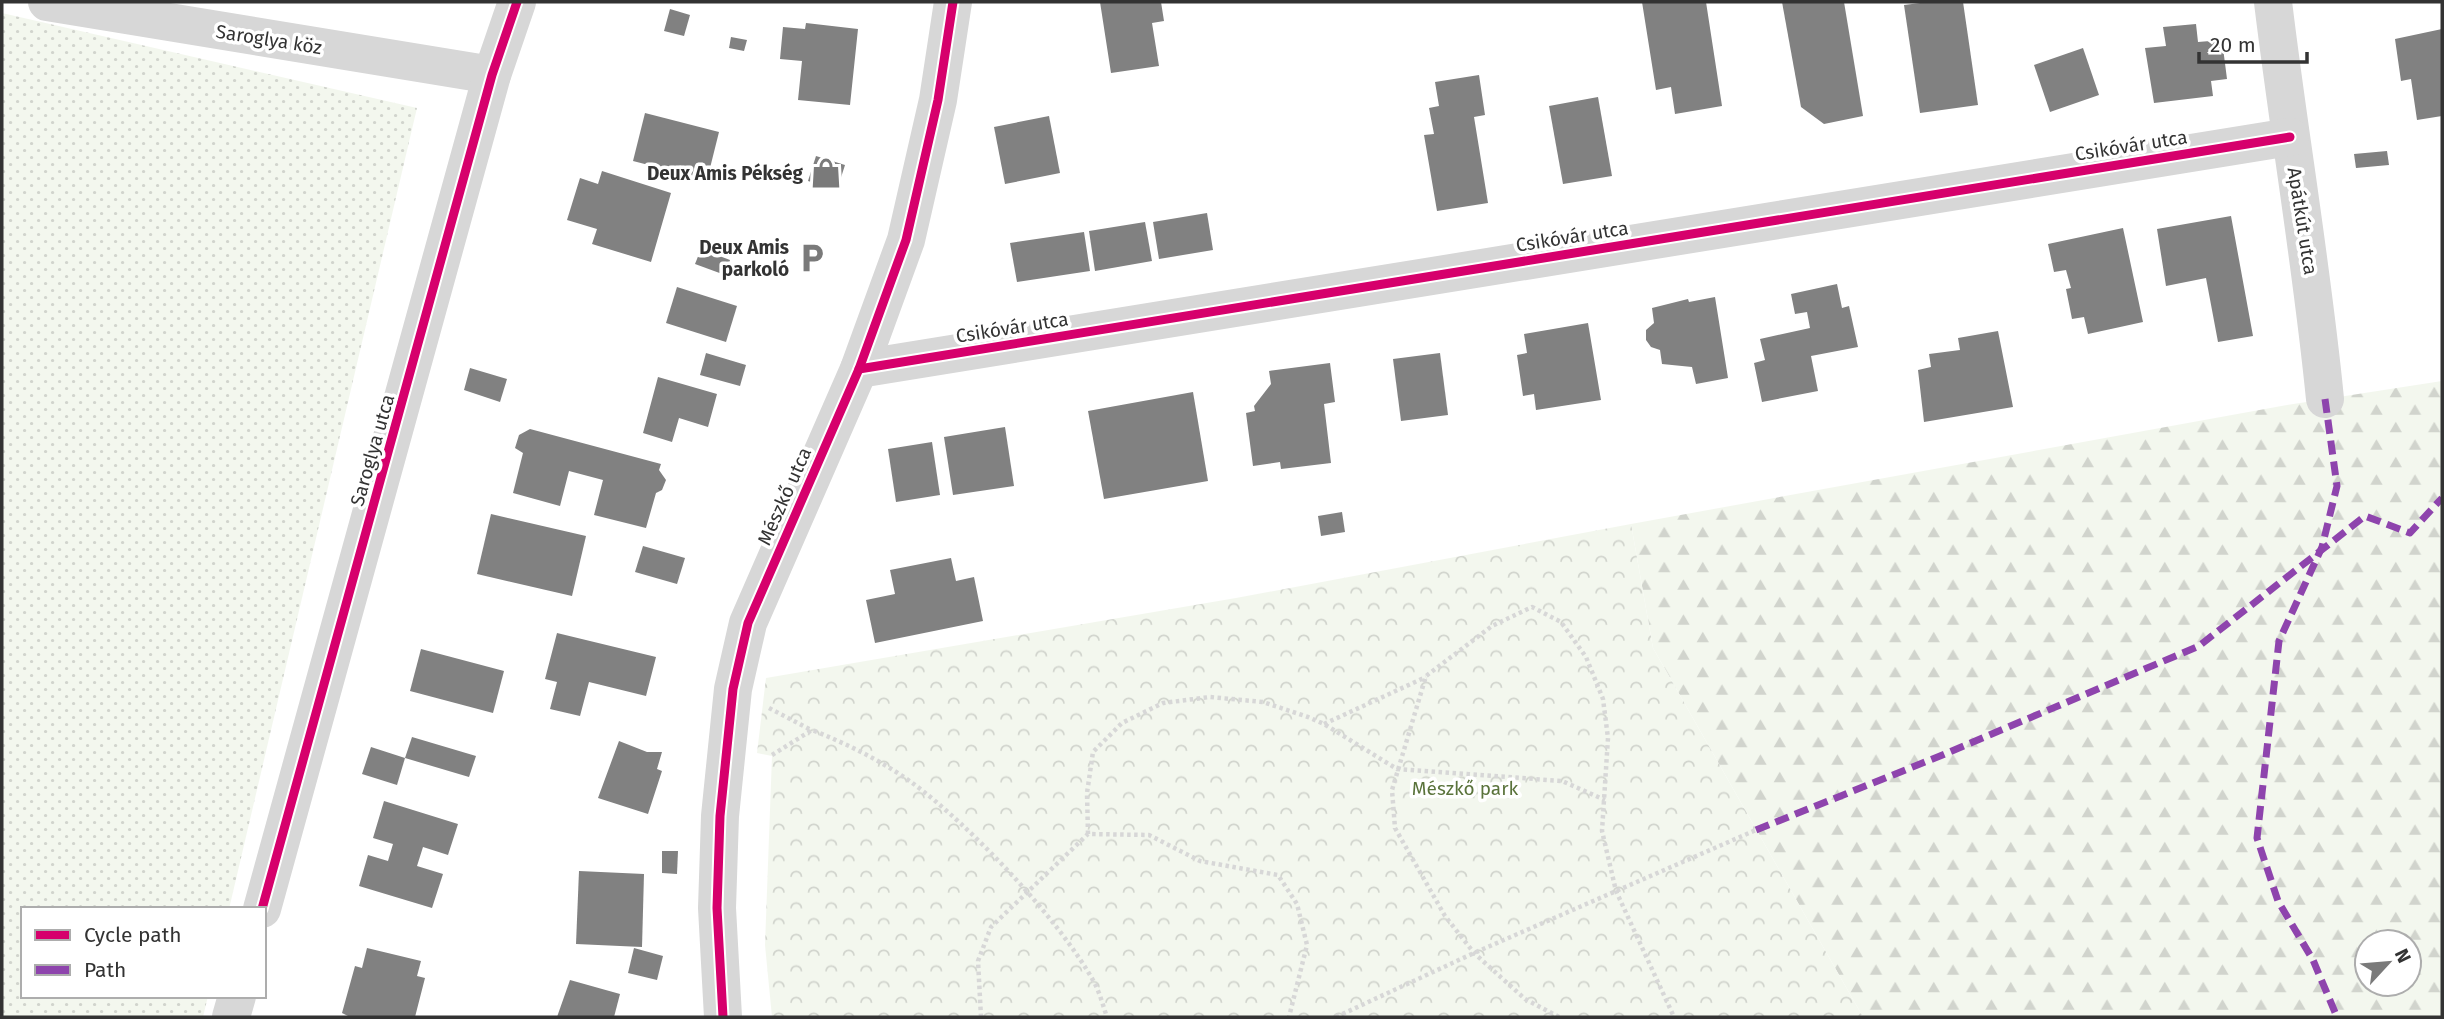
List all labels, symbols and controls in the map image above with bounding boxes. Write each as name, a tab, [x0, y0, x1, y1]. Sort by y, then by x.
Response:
street label: Saroglya köz	[214, 20, 324, 59]
scale bar	[2199, 21, 2308, 65]
text: 20 m	[2210, 32, 2256, 58]
street label: Csikóvár utca	[2073, 125, 2189, 166]
shop icon: Deux Amis Pékség	[809, 156, 843, 190]
place label: Deux Amis Pékség	[647, 162, 804, 185]
street label: Apátkút utca	[2283, 166, 2322, 277]
street label: Csikóvár utca	[1514, 216, 1630, 257]
place label: Deux Amis parkoló	[699, 236, 789, 281]
parking icon: Deux Amis parkoló	[795, 241, 829, 275]
street label: Csikóvár utca	[954, 307, 1070, 348]
street label: Saroglya utca	[346, 392, 399, 509]
street label: Mészkő utca	[753, 444, 816, 549]
park label: Mészkő park	[1412, 777, 1519, 800]
legend	[21, 907, 266, 998]
text: Cycle path	[84, 922, 182, 948]
north arrow	[2353, 928, 2423, 998]
text: N	[2390, 945, 2416, 966]
text: Path	[84, 957, 126, 983]

